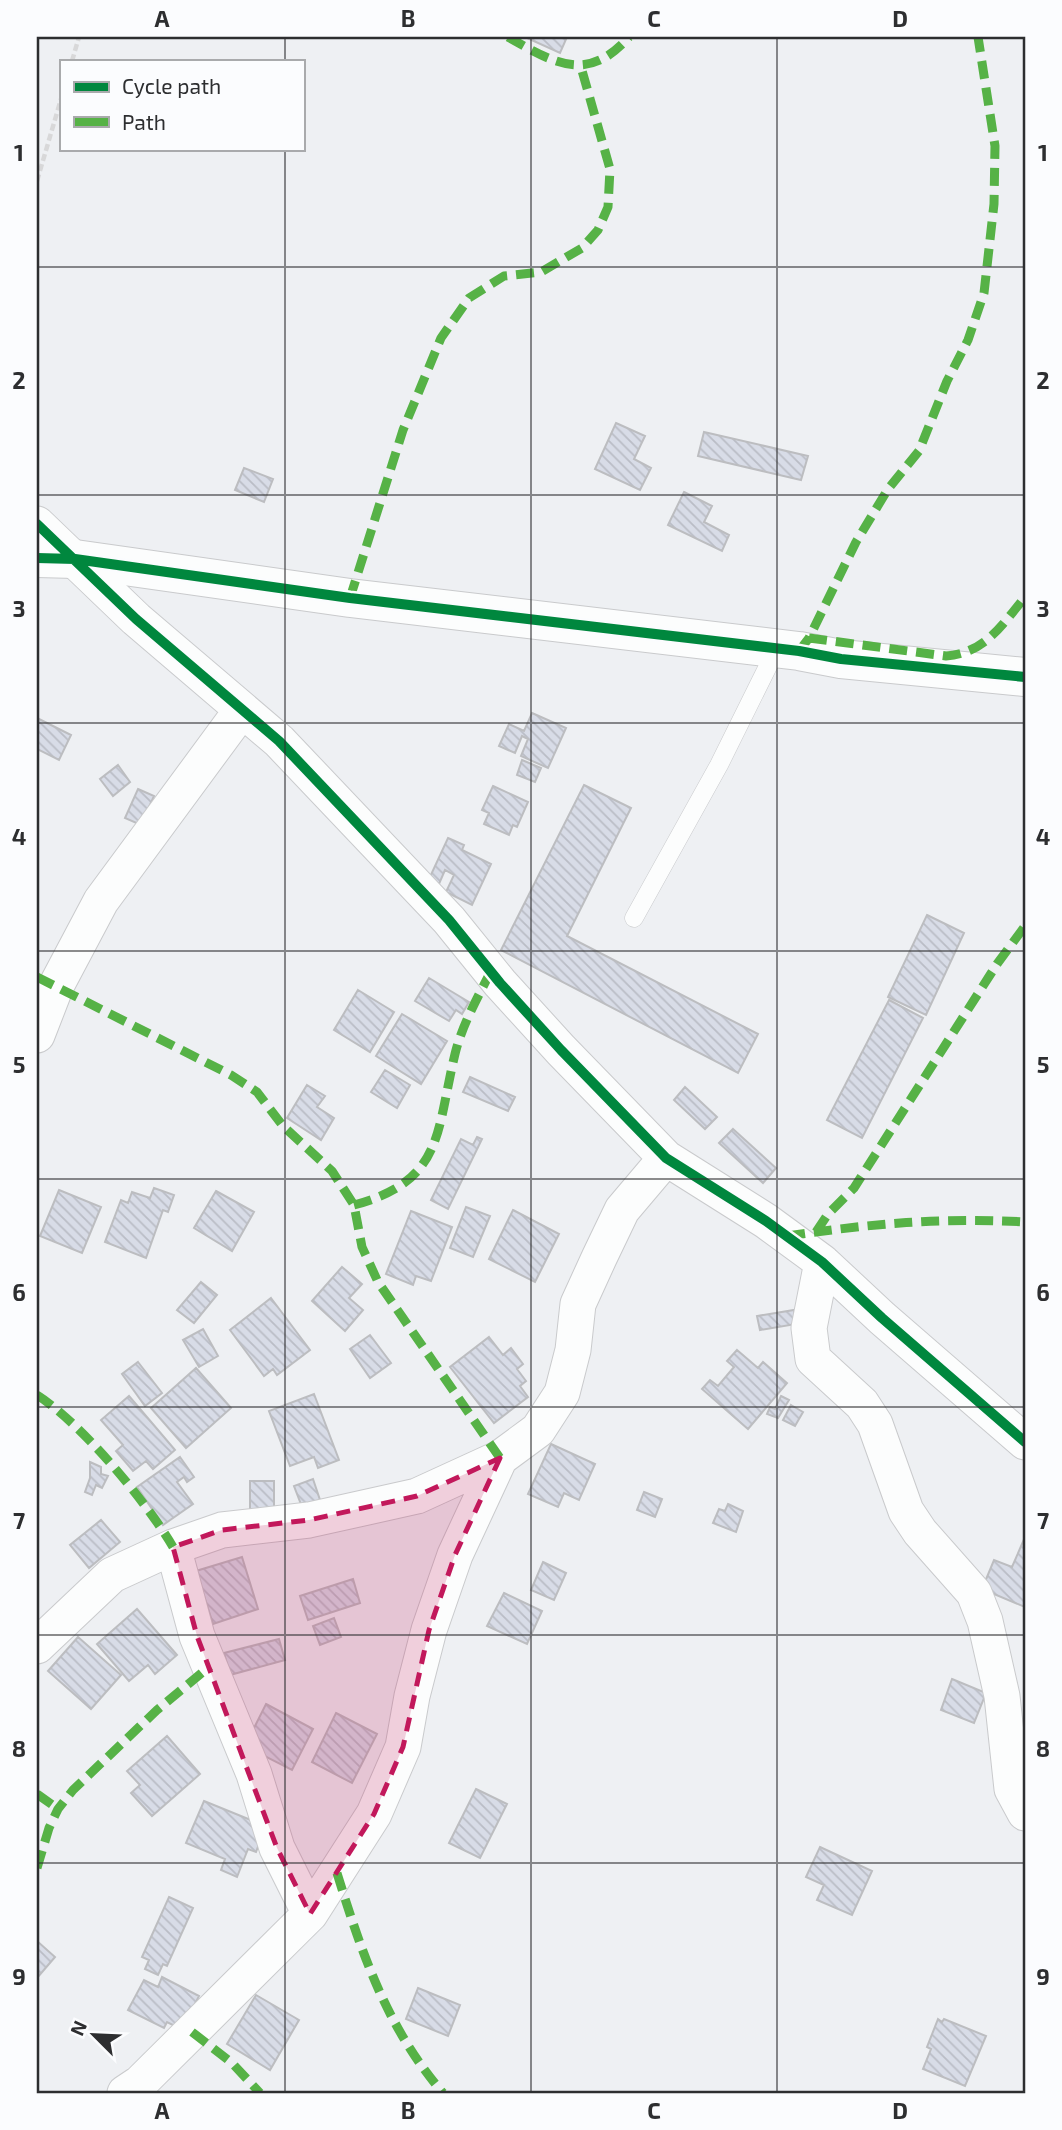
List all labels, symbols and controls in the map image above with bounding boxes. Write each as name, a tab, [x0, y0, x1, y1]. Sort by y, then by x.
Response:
text: A	[154, 4, 170, 32]
text: B	[401, 4, 415, 32]
text: C	[647, 4, 661, 32]
text: D	[892, 4, 908, 32]
legend	[60, 60, 304, 150]
text: Cycle path	[122, 73, 221, 98]
text: Path	[122, 109, 166, 134]
text: 1	[14, 138, 24, 166]
text: 1	[1038, 138, 1048, 166]
text: 2	[12, 366, 26, 394]
text: 2	[1036, 366, 1050, 394]
text: 3	[12, 594, 26, 622]
text: 3	[1036, 594, 1050, 622]
text: 4	[12, 822, 26, 850]
text: 4	[1036, 822, 1050, 850]
text: 5	[13, 1050, 25, 1078]
text: 5	[1037, 1050, 1049, 1078]
text: 6	[12, 1278, 26, 1306]
text: 6	[1036, 1278, 1050, 1306]
text: 7	[13, 1506, 25, 1534]
text: 7	[1037, 1506, 1049, 1534]
text: 8	[12, 1734, 26, 1762]
text: 8	[1036, 1734, 1050, 1762]
text: 9	[12, 1962, 26, 1990]
text: 9	[1036, 1962, 1050, 1990]
north arrow	[60, 2000, 130, 2070]
text: N	[65, 2017, 91, 2039]
text: A	[154, 2096, 170, 2124]
text: B	[401, 2096, 415, 2124]
text: C	[647, 2096, 661, 2124]
text: D	[892, 2096, 908, 2124]

